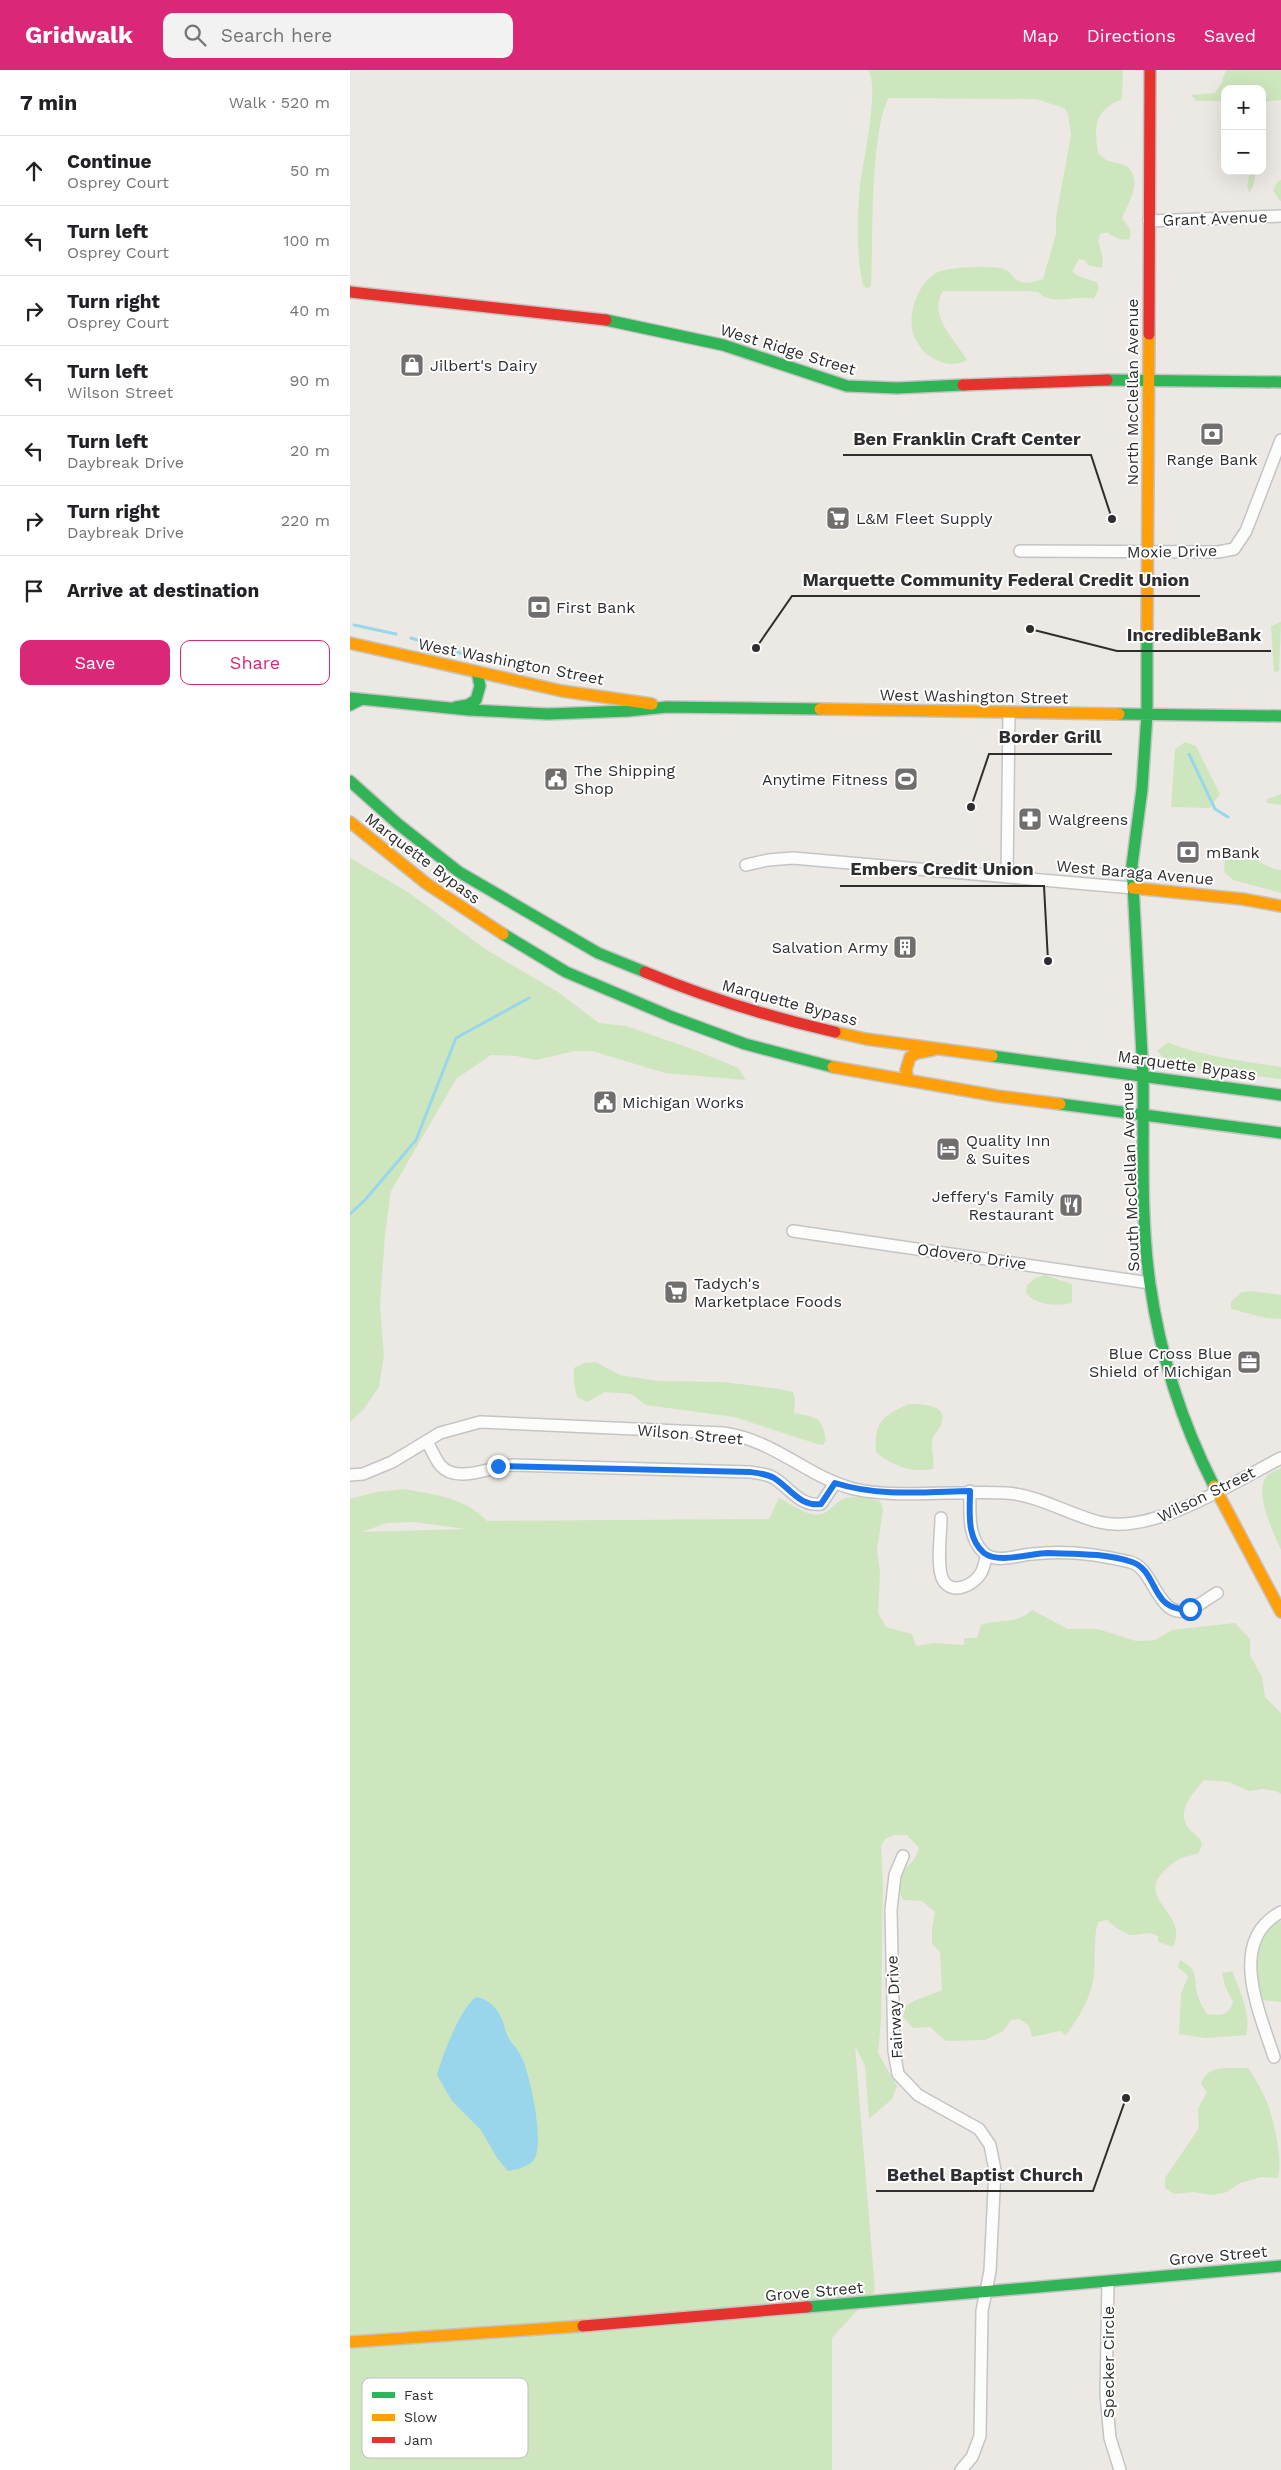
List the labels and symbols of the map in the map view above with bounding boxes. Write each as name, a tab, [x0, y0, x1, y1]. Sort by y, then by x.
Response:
street label: Grant Avenue	[1162, 207, 1268, 230]
street label: North McClellan Avenue	[1123, 299, 1142, 486]
street label: West Ridge Street	[718, 320, 858, 379]
shop icon: Jilbert's Dairy	[399, 352, 425, 378]
place label: Jilbert's Dairy	[430, 356, 538, 375]
bank icon: Range Bank	[1199, 421, 1225, 447]
callout: Ben Franklin Craft Center	[843, 422, 1091, 455]
text: Ben Franklin Craft Center	[853, 428, 1081, 449]
place label: Range Bank	[1166, 450, 1258, 469]
supermarket icon: L&M Fleet Supply	[825, 505, 851, 531]
place label: L&M Fleet Supply	[856, 509, 993, 528]
street label: Moxie Drive	[1127, 541, 1217, 562]
callout: Marquette Community Federal Credit Union	[792, 563, 1200, 596]
text: Marquette Community Federal Credit Union	[803, 569, 1190, 590]
bank icon: First Bank	[526, 594, 552, 620]
place label: First Bank	[556, 598, 635, 617]
callout: IncredibleBank	[1117, 618, 1271, 651]
text: IncredibleBank	[1127, 624, 1262, 645]
street label: West Washington Street	[416, 634, 606, 689]
street label: West Washington Street	[879, 685, 1069, 708]
callout: Border Grill	[989, 721, 1112, 754]
text: Border Grill	[999, 726, 1102, 747]
place label: The Shipping Shop	[574, 761, 676, 798]
public building icon: The Shipping Shop	[543, 766, 569, 792]
sports icon: Anytime Fitness	[893, 766, 919, 792]
place label: Anytime Fitness	[762, 770, 888, 789]
pharmacy icon: Walgreens	[1017, 806, 1043, 832]
street label: Marquette Bypass	[361, 809, 484, 908]
place label: Walgreens	[1048, 810, 1128, 829]
bank icon: mBank	[1175, 839, 1201, 865]
place label: mBank	[1206, 843, 1260, 862]
callout: Embers Credit Union	[840, 853, 1044, 886]
street label: West Baraga Avenue	[1055, 856, 1215, 889]
text: Embers Credit Union	[850, 858, 1034, 879]
building icon: Salvation Army	[892, 934, 918, 960]
place label: Salvation Army	[772, 938, 889, 957]
street label: Marquette Bypass	[720, 975, 860, 1030]
street label: Marquette Bypass	[1117, 1046, 1257, 1085]
street label: South McClellan Avenue	[1118, 1082, 1143, 1272]
public building icon: Michigan Works	[592, 1089, 618, 1115]
place label: Michigan Works	[622, 1093, 744, 1112]
place label: Quality Inn & Suites	[966, 1131, 1051, 1168]
hotel icon: Quality Inn & Suites	[935, 1136, 961, 1162]
place label: Jeffery's Family Restaurant	[932, 1187, 1055, 1224]
restaurant icon: Jeffery's Family Restaurant	[1058, 1192, 1084, 1218]
street label: Odovero Drive	[916, 1239, 1028, 1274]
place label: Tadych's Marketplace Foods	[694, 1274, 842, 1311]
supermarket icon: Tadych's Marketplace Foods	[663, 1279, 689, 1305]
place label: Blue Cross Blue Shield of Michigan	[1089, 1344, 1232, 1381]
office icon: Blue Cross Blue Shield of Michigan	[1236, 1349, 1262, 1375]
street label: Wilson Street	[636, 1420, 744, 1449]
route end	[487, 1455, 510, 1478]
street label: Wilson Street	[1154, 1463, 1258, 1526]
route start	[1179, 1598, 1202, 1621]
street label: Fairway Drive	[882, 1955, 907, 2059]
callout: Bethel Baptist Church	[876, 2158, 1093, 2191]
text: Bethel Baptist Church	[887, 2164, 1083, 2185]
street label: Grove Street	[1168, 2242, 1268, 2269]
street label: Grove Street	[764, 2278, 864, 2305]
street label: Specker Circle	[1099, 2306, 1118, 2418]
legend	[362, 2378, 528, 2458]
text: Fast	[404, 2387, 433, 2403]
text: Slow	[404, 2409, 437, 2425]
text: Jam	[404, 2432, 433, 2448]

